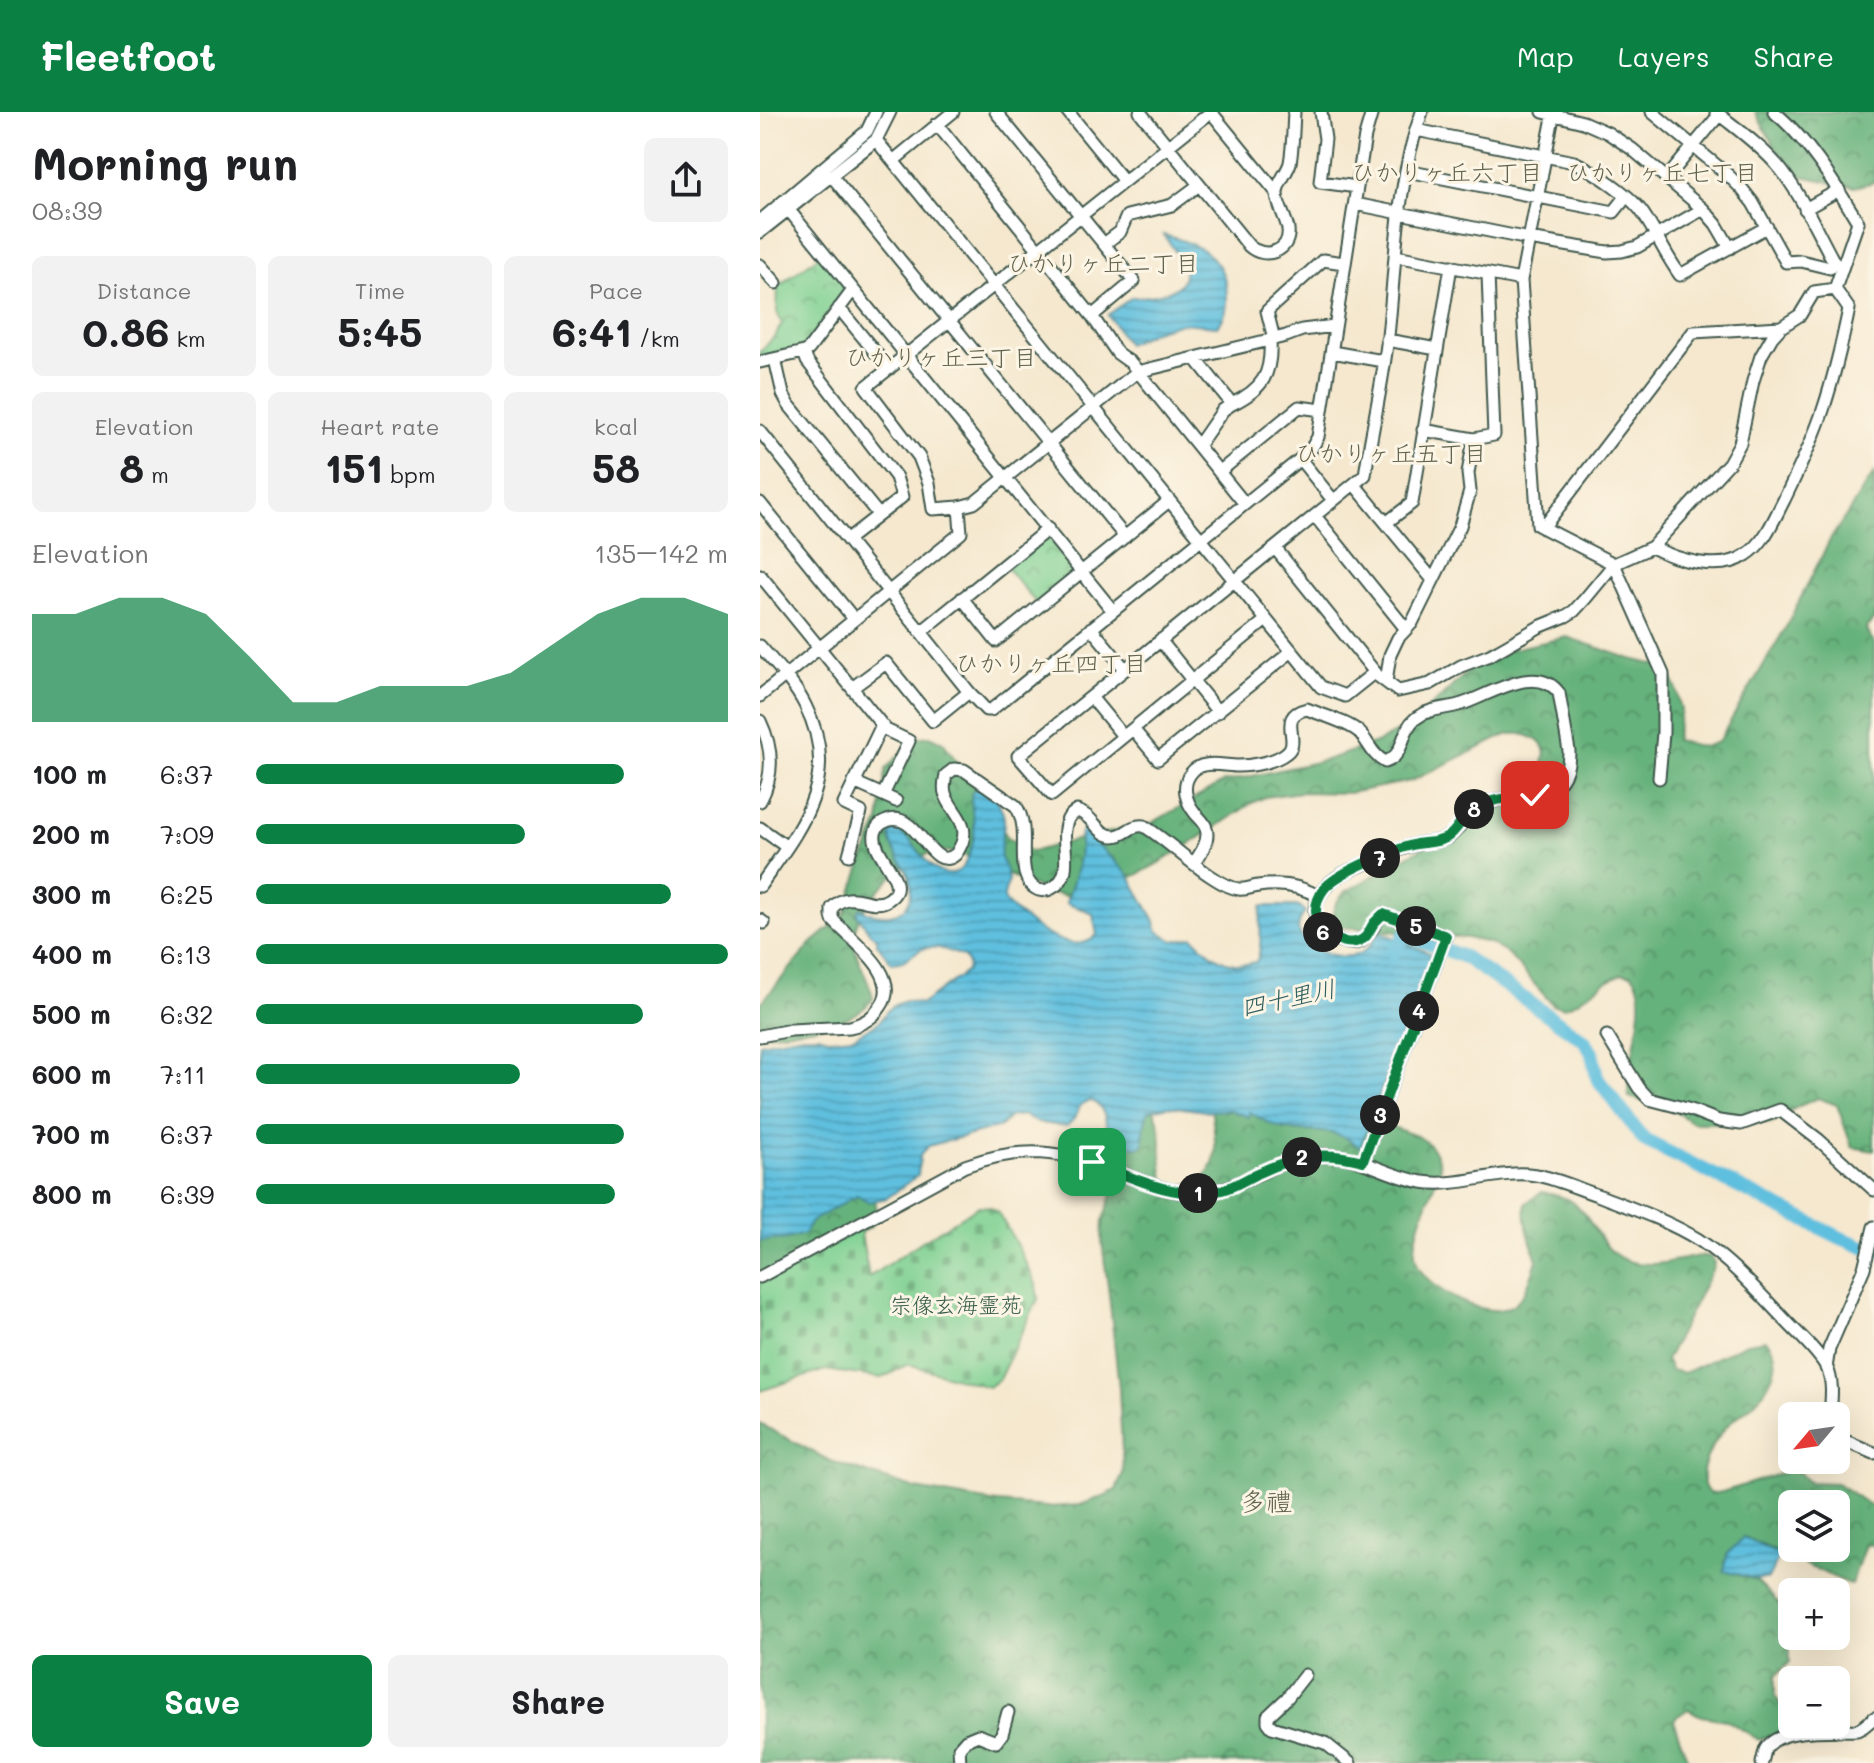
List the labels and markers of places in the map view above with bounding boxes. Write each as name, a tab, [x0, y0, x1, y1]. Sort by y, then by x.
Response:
pin	[1501, 761, 1569, 829]
pin: 8	[1454, 789, 1494, 829]
pin: 7	[1360, 838, 1400, 878]
pin: 5	[1396, 906, 1436, 946]
pin: 6	[1303, 912, 1343, 952]
pin: 4	[1399, 991, 1439, 1031]
pin: 3	[1360, 1095, 1400, 1135]
pin	[1058, 1128, 1126, 1196]
pin: 2	[1282, 1137, 1322, 1177]
pin: 1	[1178, 1173, 1218, 1213]

